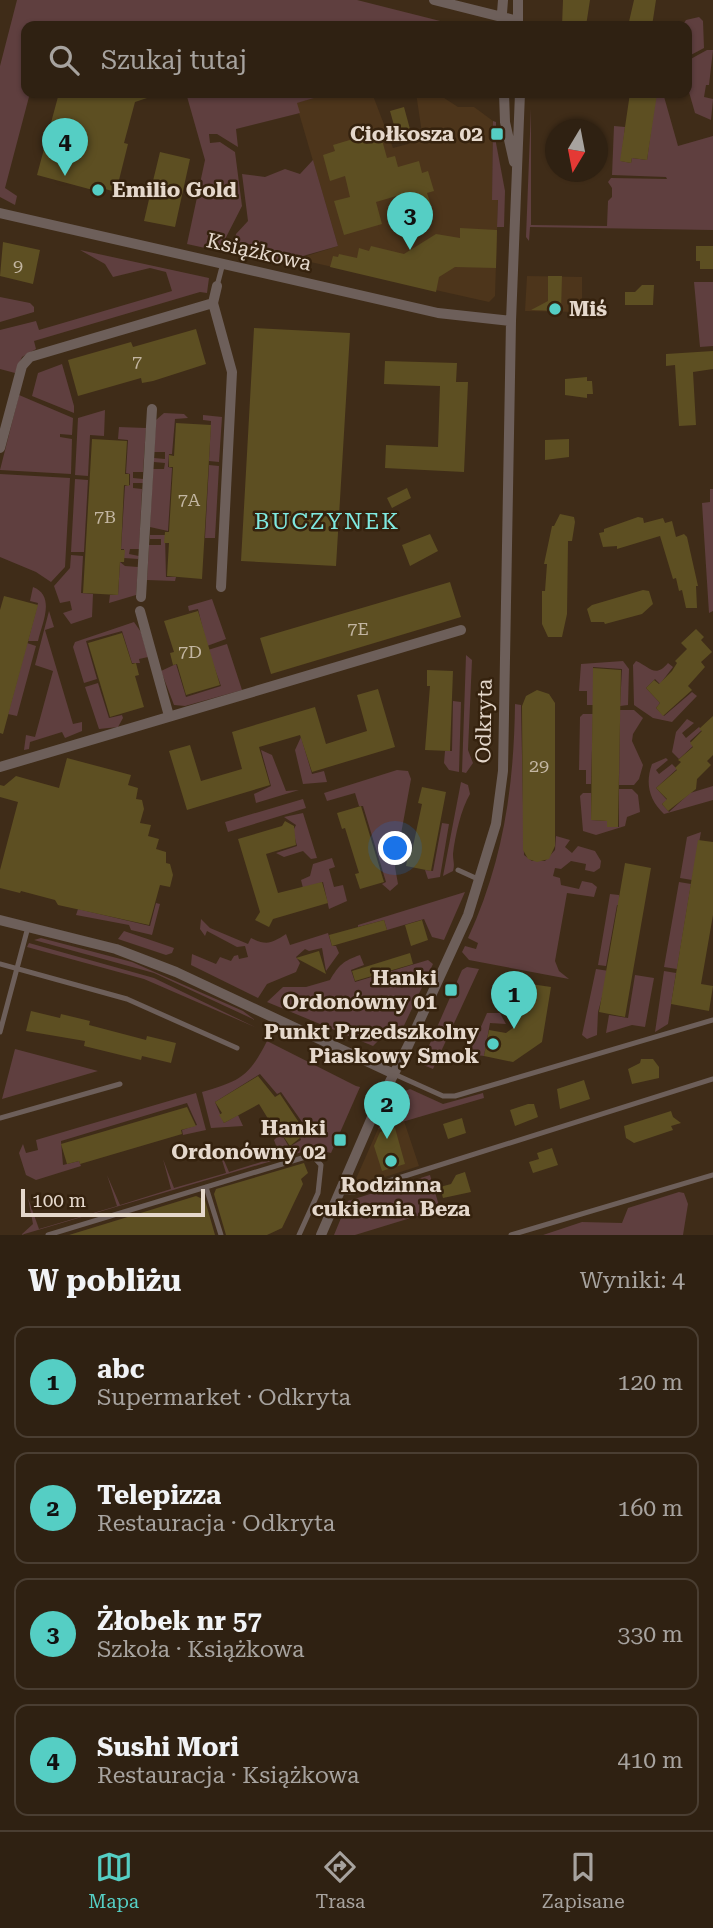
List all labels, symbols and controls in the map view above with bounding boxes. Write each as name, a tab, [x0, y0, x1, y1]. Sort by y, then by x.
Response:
search box	[21, 21, 692, 98]
icon: search	[45, 41, 83, 79]
text: Szukaj tutaj	[101, 45, 247, 75]
pin: 4	[42, 118, 88, 176]
north arrow	[545, 119, 608, 182]
place label: Ciołkosza 02	[350, 122, 483, 146]
marker: Ciołkosza 02	[489, 126, 505, 142]
place label: Emilio Gold	[112, 178, 237, 202]
marker: Emilio Gold	[90, 182, 106, 198]
pin: 3	[387, 192, 433, 250]
street label: Książkowa	[204, 228, 314, 276]
house number: 9	[13, 255, 23, 276]
place label: Miś	[569, 297, 607, 321]
marker: Miś	[547, 301, 563, 317]
house number: 7	[132, 351, 142, 372]
house number: 7A	[178, 489, 201, 510]
house number: 7B	[94, 506, 116, 527]
district label: BUCZYNEK	[254, 508, 400, 535]
house number: 7E	[347, 618, 369, 639]
house number: 7D	[178, 641, 202, 662]
street label: Odkryta	[471, 678, 497, 764]
house number: 29	[529, 755, 549, 776]
your location	[378, 831, 412, 865]
place label: Hanki Ordonówny 01	[282, 966, 437, 1014]
pin: 1	[491, 971, 537, 1029]
marker: Hanki Ordonówny 01	[443, 982, 459, 998]
place label: Punkt Przedszkolny Piaskowy Smok	[264, 1020, 479, 1068]
marker: Punkt Przedszkolny Piaskowy Smok	[485, 1036, 501, 1052]
pin: 2	[364, 1081, 410, 1139]
place label: Hanki Ordonówny 02	[171, 1116, 326, 1164]
marker: Hanki Ordonówny 02	[332, 1132, 348, 1148]
marker: Rodzinna cukiernia Beza	[383, 1153, 399, 1169]
place label: Rodzinna cukiernia Beza	[312, 1173, 471, 1221]
scale bar	[21, 1186, 205, 1218]
text: 100 m	[32, 1189, 86, 1212]
text: W pobliżu	[28, 1263, 181, 1298]
text: Wyniki: 4	[580, 1267, 685, 1294]
text: abc	[97, 1354, 145, 1384]
text: 1	[47, 1369, 59, 1396]
text: 120 m	[618, 1369, 683, 1396]
text: Supermarket · Odkryta	[97, 1384, 351, 1411]
text: Telepizza	[97, 1480, 221, 1510]
text: 2	[47, 1495, 59, 1522]
text: 160 m	[618, 1495, 683, 1522]
text: Restauracja · Odkryta	[97, 1510, 335, 1537]
text: Żłobek nr 57	[97, 1606, 262, 1636]
text: 3	[47, 1621, 59, 1648]
text: 330 m	[618, 1621, 683, 1648]
text: Szkoła · Książkowa	[97, 1636, 304, 1663]
text: Sushi Mori	[97, 1732, 239, 1762]
text: 4	[47, 1747, 59, 1774]
text: 410 m	[618, 1747, 683, 1774]
text: Restauracja · Książkowa	[97, 1762, 359, 1789]
tab: Mapa	[88, 1848, 139, 1913]
tab: Trasa	[316, 1848, 365, 1913]
tab: Zapisane	[542, 1848, 625, 1913]

